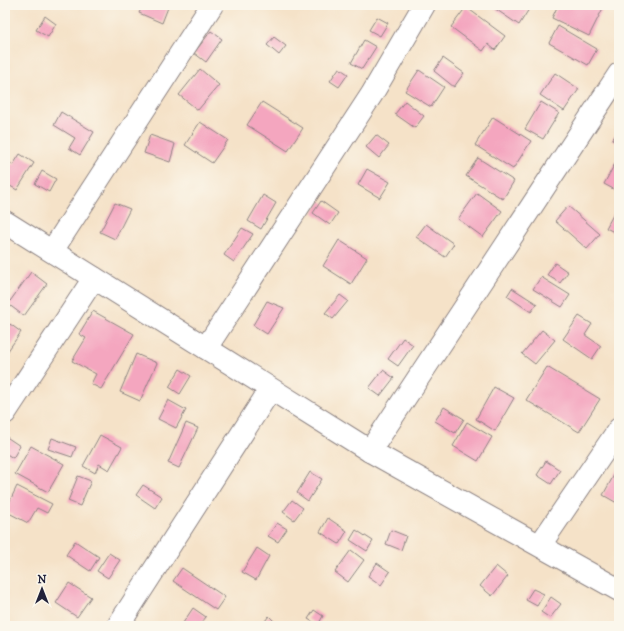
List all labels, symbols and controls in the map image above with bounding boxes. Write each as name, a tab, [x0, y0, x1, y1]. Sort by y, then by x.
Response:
north arrow	[22, 569, 62, 609]
text: N	[37, 573, 47, 587]

